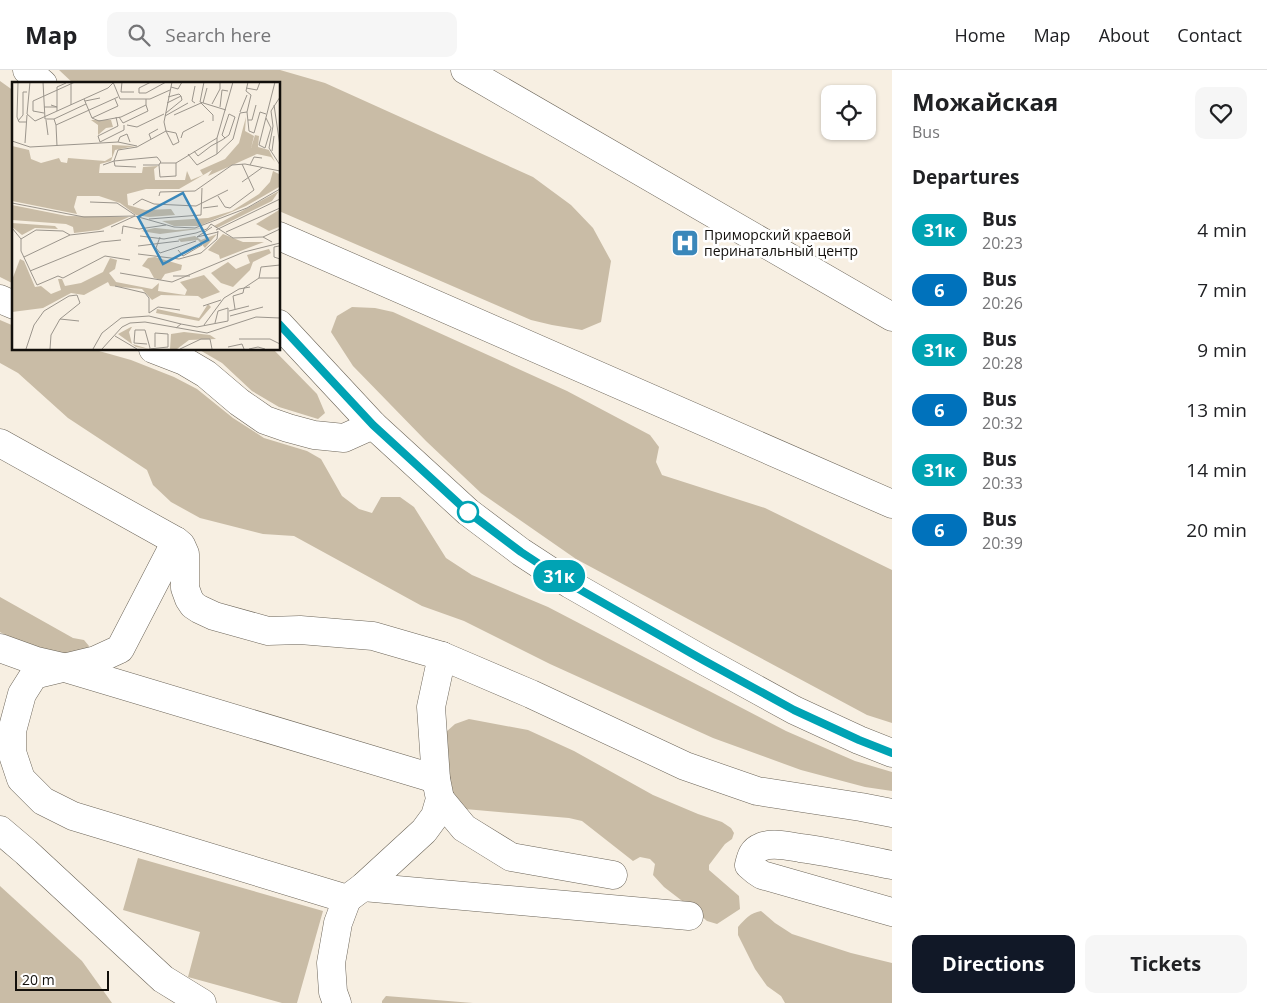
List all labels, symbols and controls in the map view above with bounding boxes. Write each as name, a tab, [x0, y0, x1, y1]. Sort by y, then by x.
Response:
search box	[107, 12, 457, 57]
text: Map	[25, 18, 77, 51]
icon: search	[125, 21, 153, 49]
text: Search here	[165, 22, 271, 48]
text: Home	[955, 23, 1005, 47]
text: Map	[1033, 23, 1071, 47]
text: About	[1099, 23, 1149, 47]
text: Contact	[1177, 23, 1242, 47]
inset map	[12, 82, 280, 350]
map controls	[821, 85, 876, 140]
button: locate	[821, 85, 876, 140]
text: Можайская	[912, 85, 1058, 118]
button: heart	[1195, 87, 1247, 139]
text: Bus	[912, 121, 940, 143]
text: Departures	[912, 164, 1019, 190]
text: Bus	[982, 206, 1017, 232]
text: 4 min	[1197, 217, 1247, 243]
text: 31к	[924, 218, 955, 242]
place label: Приморский краевой перинатальный центр	[704, 225, 858, 260]
hospital icon: Приморский краевой перинатальный центр	[670, 228, 700, 258]
text: 20:23	[982, 232, 1023, 254]
text: Bus	[982, 266, 1017, 292]
text: 7 min	[1197, 277, 1247, 303]
text: 6	[934, 278, 945, 302]
text: 20:26	[982, 292, 1023, 314]
text: Bus	[982, 326, 1017, 352]
text: 9 min	[1197, 337, 1247, 363]
text: 31к	[924, 338, 955, 362]
text: 20:28	[982, 352, 1023, 374]
text: Bus	[982, 386, 1017, 412]
text: 13 min	[1186, 397, 1247, 423]
text: 6	[934, 398, 945, 422]
text: 20:32	[982, 412, 1023, 434]
text: Bus	[982, 446, 1017, 472]
text: 14 min	[1186, 457, 1247, 483]
text: 31к	[924, 458, 955, 482]
text: 20:33	[982, 472, 1023, 494]
unlabelled marker	[457, 501, 479, 523]
text: Bus	[982, 506, 1017, 532]
text: 20 min	[1186, 517, 1247, 543]
text: 6	[934, 518, 945, 542]
text: 20:39	[982, 532, 1023, 554]
line badge: 31к	[530, 560, 588, 592]
text: 31к	[543, 564, 575, 588]
button: Directions	[912, 935, 1075, 993]
button: Tickets	[1085, 935, 1247, 993]
scale bar	[15, 968, 109, 991]
text: 20 m	[22, 970, 55, 989]

